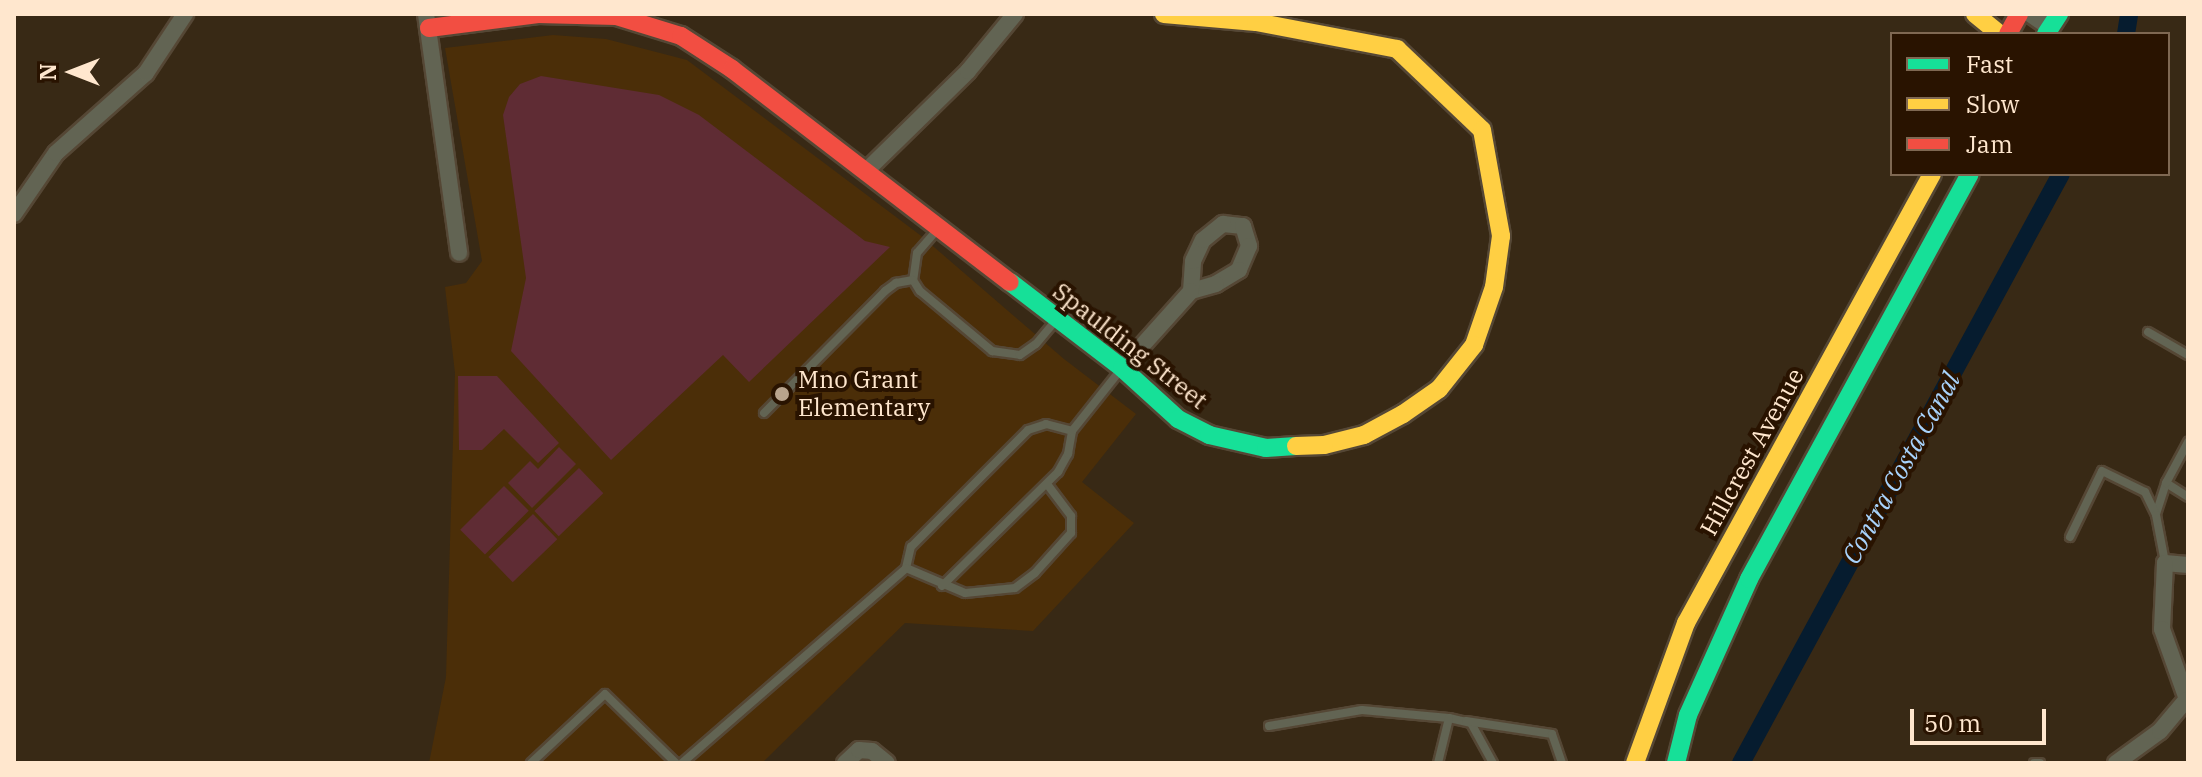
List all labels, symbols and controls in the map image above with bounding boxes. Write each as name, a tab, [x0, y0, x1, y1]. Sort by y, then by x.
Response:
north arrow	[32, 32, 112, 112]
legend	[1890, 32, 2170, 176]
text: Fast	[1966, 48, 2013, 80]
text: N	[33, 63, 62, 81]
text: Slow	[1966, 88, 2019, 120]
text: Jam	[1966, 128, 2013, 160]
street label: Spaulding Street	[1047, 277, 1213, 415]
street label: Hillcrest Avenue	[1694, 363, 1810, 541]
place label: Mno Grant Elementary	[798, 366, 930, 422]
water label: Contra Costa Canal	[1835, 367, 1967, 569]
marker: Mno Grant Elementary	[773, 385, 791, 403]
scale bar	[1914, 693, 2050, 743]
text: 50 m	[1924, 707, 1981, 739]

